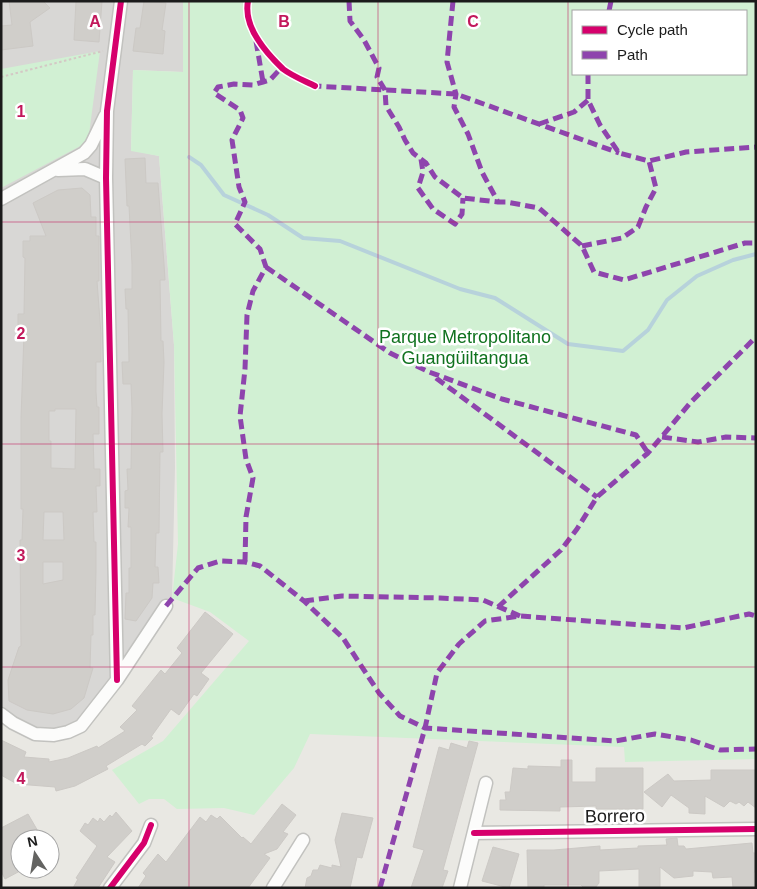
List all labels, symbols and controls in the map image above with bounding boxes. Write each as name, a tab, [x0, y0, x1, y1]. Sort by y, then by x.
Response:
legend	[572, 10, 747, 75]
text: A	[89, 13, 101, 30]
text: B	[278, 13, 290, 30]
text: C	[467, 13, 479, 30]
text: Cycle path	[617, 21, 688, 38]
text: Path	[617, 46, 648, 63]
text: 1	[17, 103, 26, 120]
text: 2	[17, 325, 26, 342]
park label: Parque Metropolitano Guangüiltangua	[379, 327, 551, 368]
text: 3	[17, 547, 26, 564]
text: 4	[17, 770, 26, 787]
street label: Borrero	[585, 805, 645, 827]
north arrow	[10, 829, 60, 879]
text: N	[26, 832, 39, 850]

